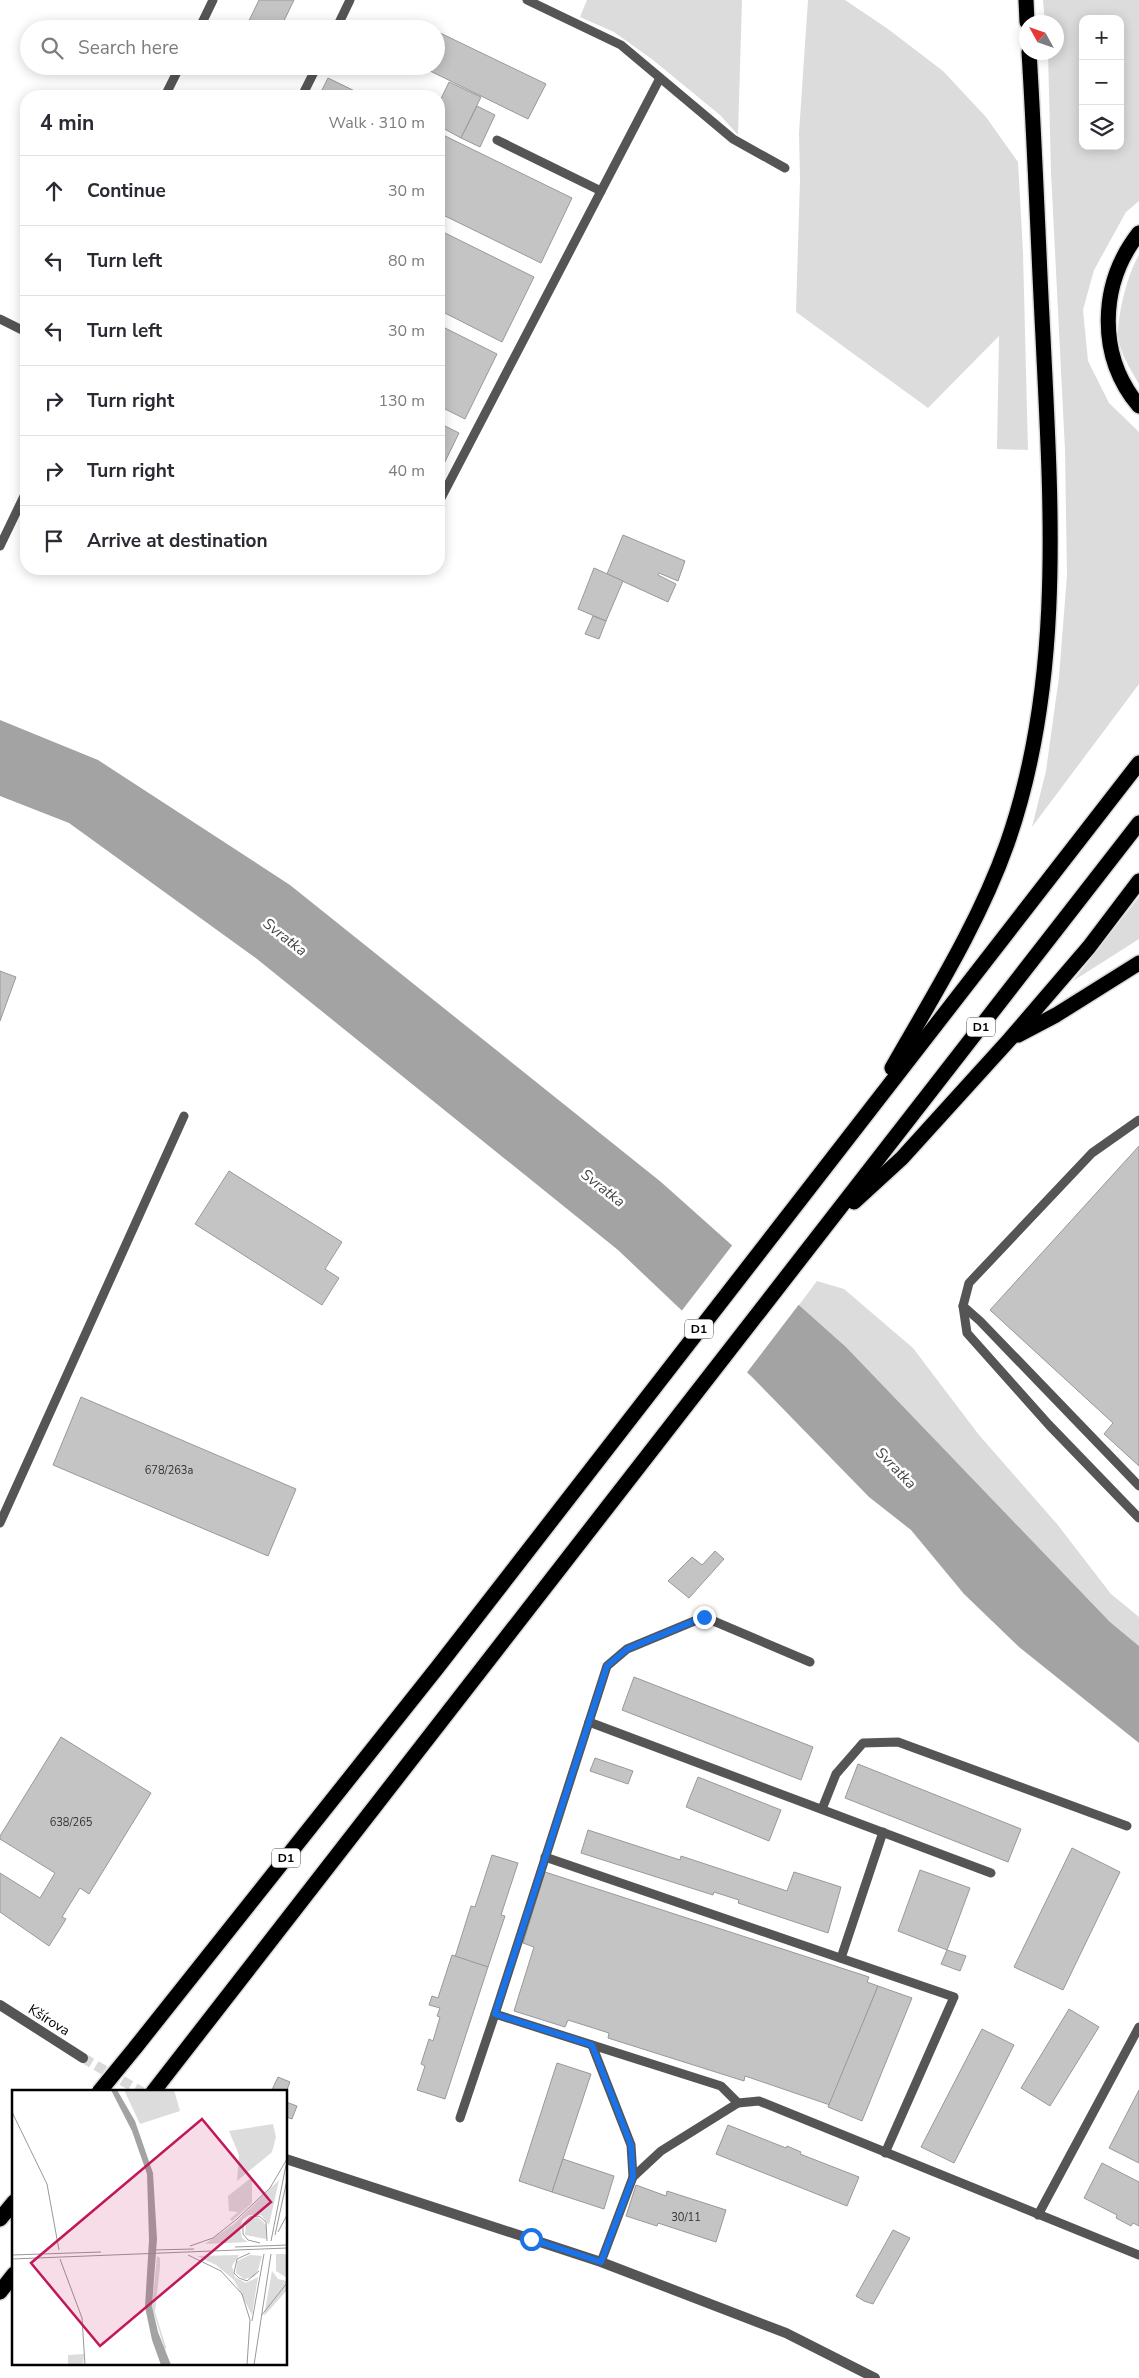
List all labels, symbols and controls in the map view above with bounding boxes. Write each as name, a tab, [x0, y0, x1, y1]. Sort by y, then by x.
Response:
north arrow	[1019, 15, 1064, 60]
map controls	[1079, 15, 1124, 150]
button: +	[1079, 15, 1124, 60]
search box	[20, 20, 445, 75]
icon: search	[38, 34, 66, 62]
text: Search here	[78, 35, 179, 61]
button: −	[1079, 60, 1124, 105]
button: layers	[1079, 105, 1124, 150]
text: 4 min	[40, 109, 94, 137]
text: Walk · 310 m	[329, 112, 425, 134]
icon: ahead	[40, 177, 68, 205]
text: Continue	[87, 178, 166, 204]
text: 30 m	[388, 180, 425, 202]
icon: left	[40, 247, 68, 275]
text: Turn left	[87, 248, 162, 274]
text: 80 m	[388, 250, 425, 272]
icon: left	[40, 317, 68, 345]
text: Turn left	[87, 318, 162, 344]
text: 30 m	[388, 320, 425, 342]
icon: right	[40, 387, 68, 415]
text: Turn right	[87, 388, 174, 414]
text: 130 m	[378, 390, 425, 412]
icon: right	[40, 457, 68, 485]
text: Turn right	[87, 458, 174, 484]
text: 40 m	[388, 460, 425, 482]
icon: arrive	[40, 527, 68, 555]
text: Arrive at destination	[87, 528, 268, 554]
water label: Svratka	[259, 914, 311, 961]
road number: D1	[967, 1018, 995, 1036]
water label: Svratka	[577, 1165, 629, 1212]
road number: D1	[685, 1320, 713, 1338]
water label: Svratka	[871, 1443, 921, 1493]
house number: 678/263a	[145, 1463, 193, 1478]
route end	[693, 1606, 716, 1629]
house number: 638/265	[50, 1815, 93, 1830]
road number: D1	[272, 1849, 300, 1868]
street label: Kšírova	[25, 2000, 73, 2040]
inset map	[12, 2090, 288, 2366]
house number: 30/11	[671, 2210, 701, 2225]
route start	[520, 2228, 543, 2251]

